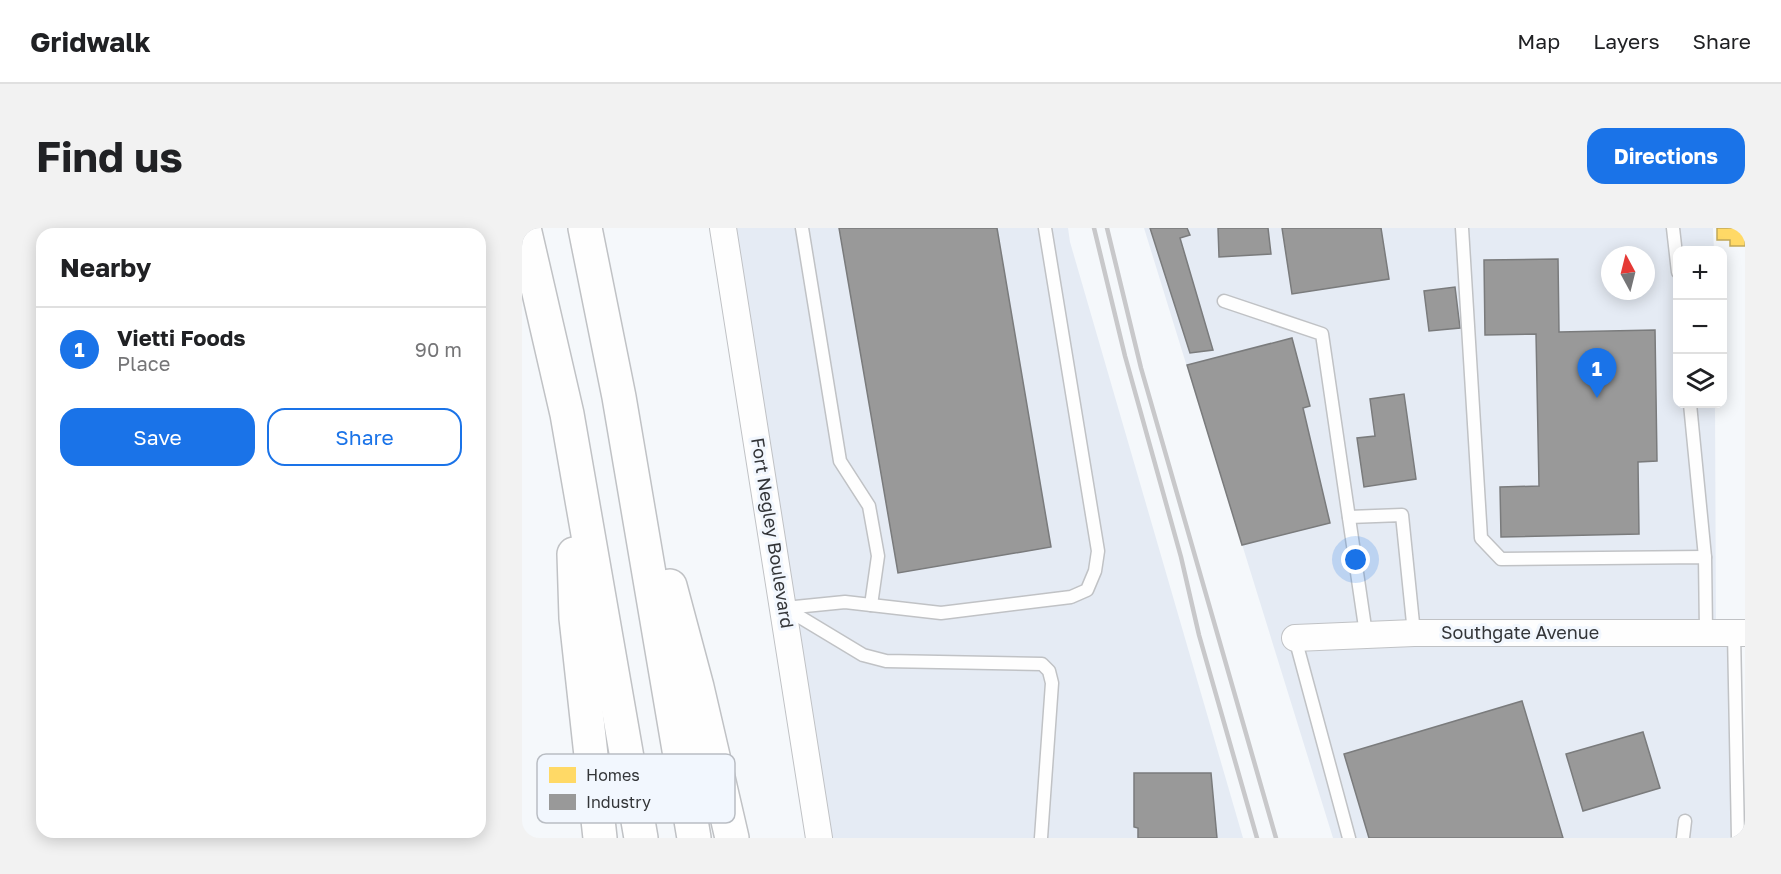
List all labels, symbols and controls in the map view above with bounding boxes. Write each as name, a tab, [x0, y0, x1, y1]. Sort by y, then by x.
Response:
text: Gridwalk	[30, 25, 151, 58]
text: Map	[1517, 28, 1560, 54]
text: Layers	[1593, 28, 1660, 54]
text: Share	[1693, 28, 1751, 54]
button: Directions	[1587, 128, 1745, 184]
text: Find us	[36, 131, 183, 181]
north arrow	[1601, 246, 1655, 300]
map controls	[1673, 246, 1727, 408]
button: +	[1673, 246, 1727, 300]
text: Nearby	[60, 252, 151, 283]
button: −	[1673, 300, 1727, 354]
text: Vietti Foods	[117, 324, 246, 351]
text: 1	[74, 337, 85, 361]
text: 90 m	[415, 337, 462, 361]
pin: 1	[1578, 348, 1616, 398]
text: Place	[117, 351, 170, 375]
button: layers	[1673, 354, 1727, 408]
button: Save	[60, 408, 255, 466]
button: Share	[267, 408, 462, 466]
street label: Fort Negley Boulevard	[747, 436, 799, 630]
your location	[1341, 545, 1370, 574]
street label: Southgate Avenue	[1441, 621, 1599, 643]
legend	[537, 754, 735, 823]
text: Homes	[586, 765, 640, 785]
text: Industry	[586, 792, 651, 812]

